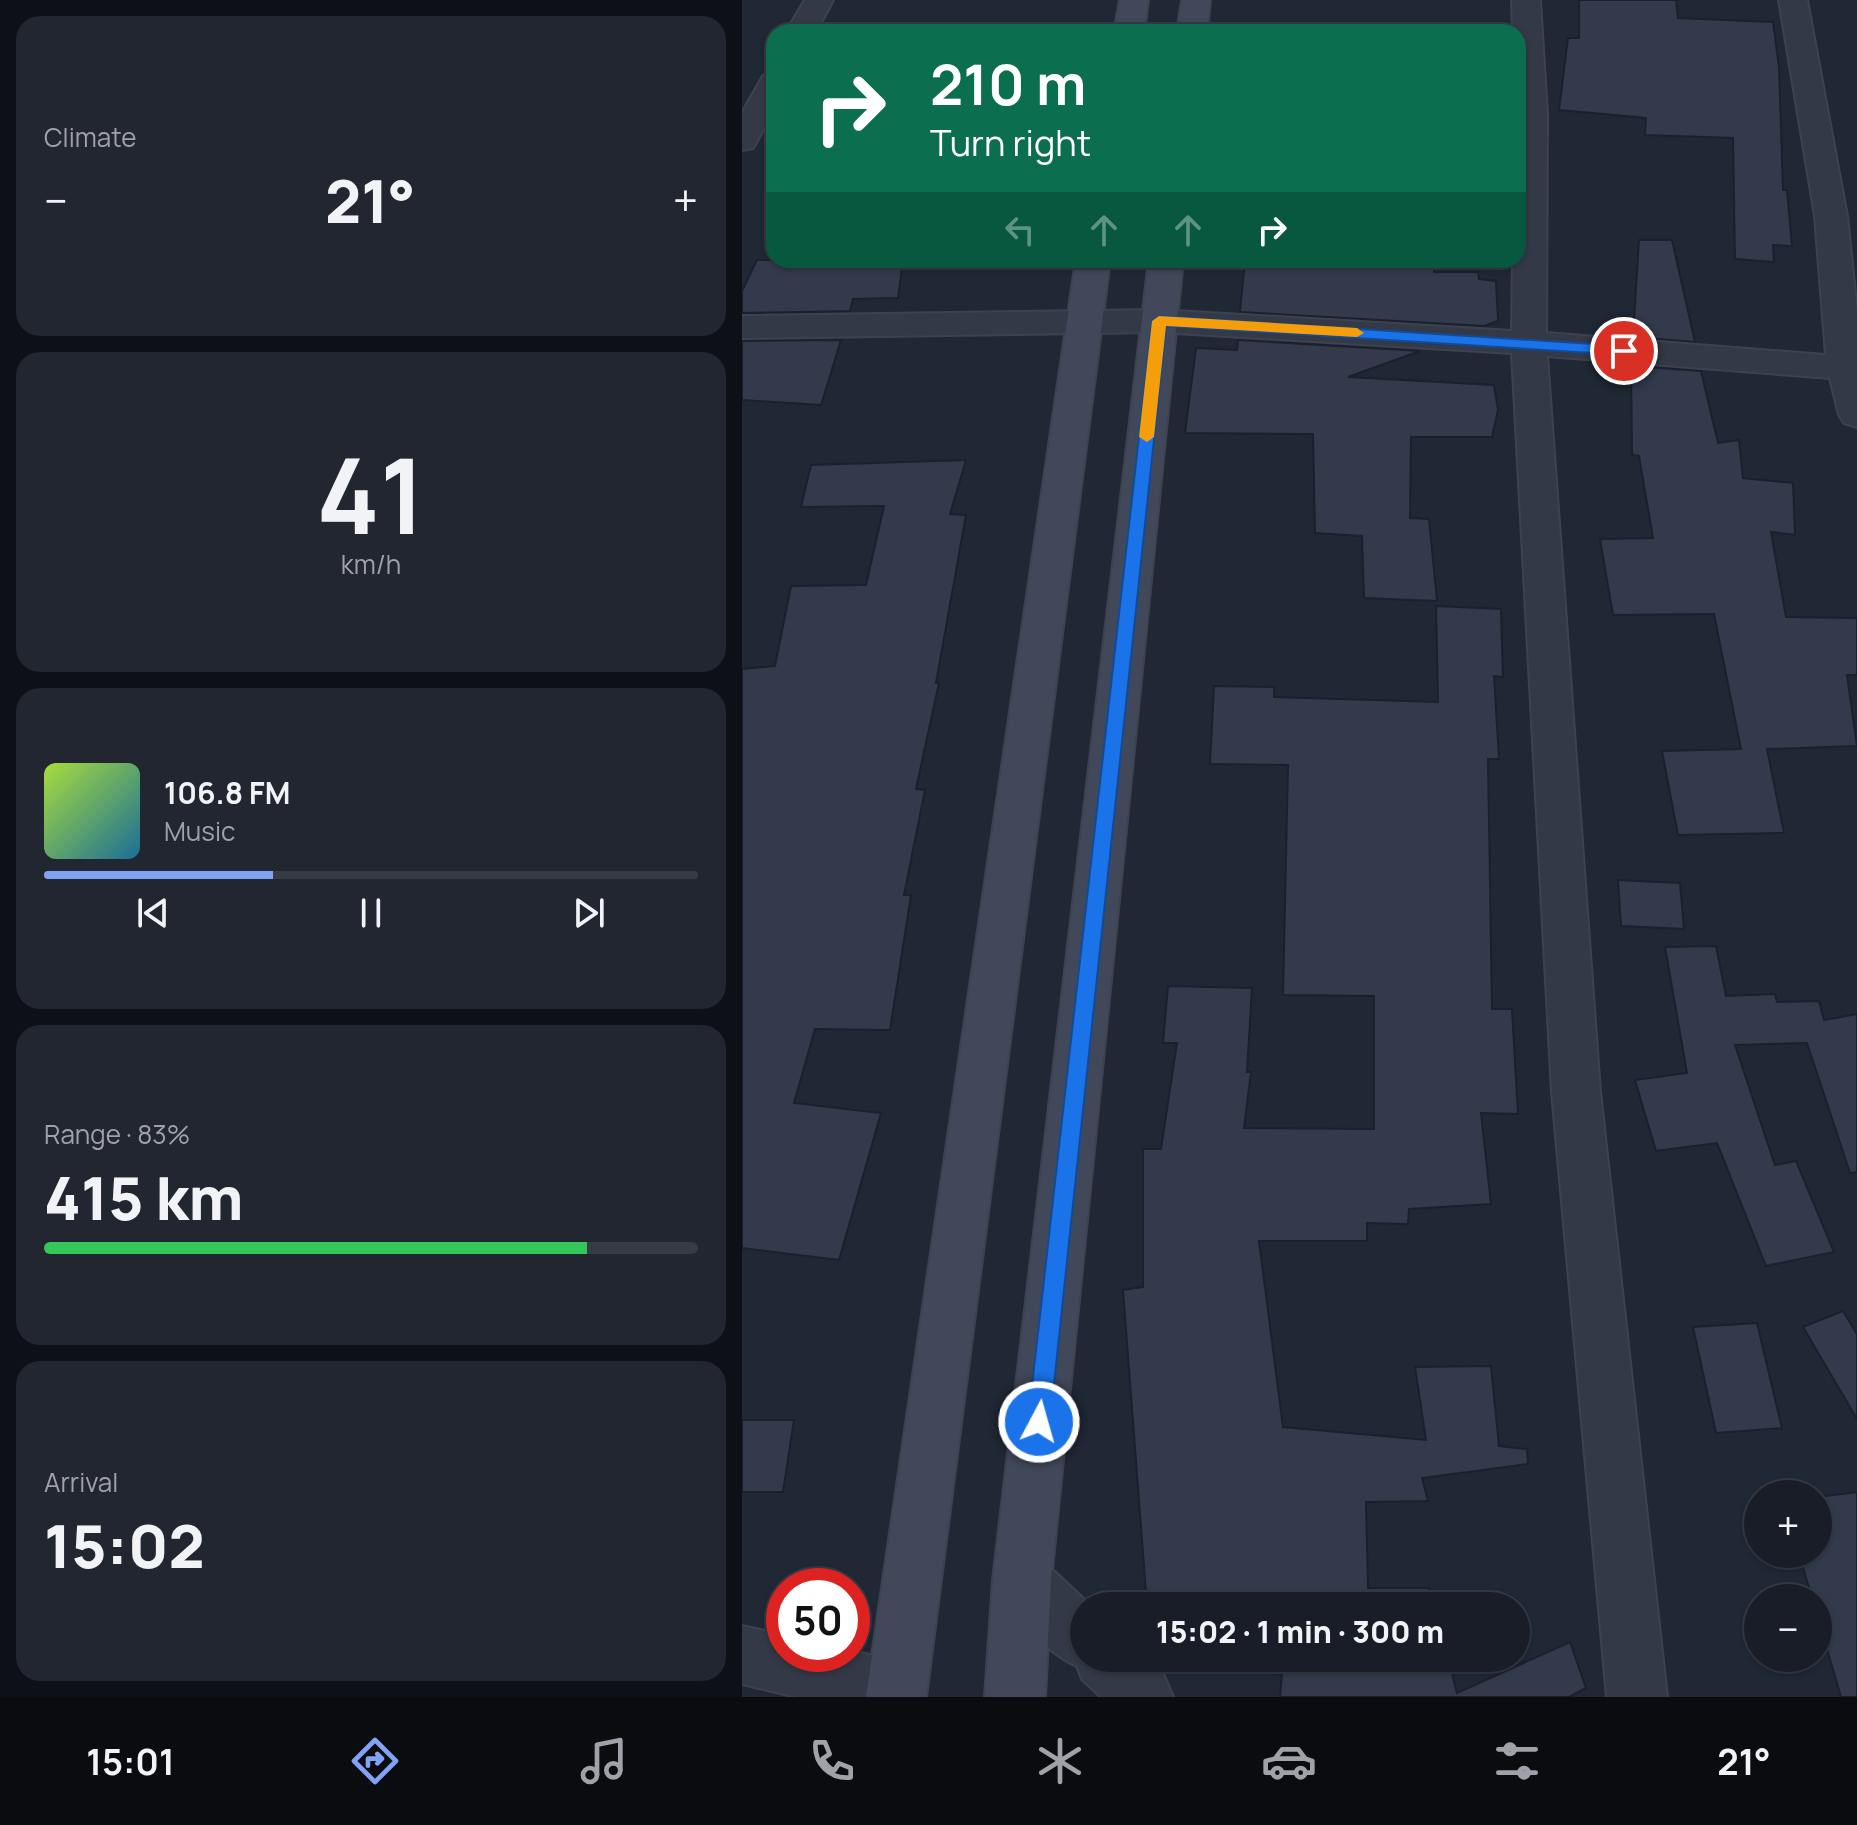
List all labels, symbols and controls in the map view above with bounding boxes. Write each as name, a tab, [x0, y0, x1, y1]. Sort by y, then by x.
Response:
text: 210 m	[930, 45, 1086, 122]
icon: right	[798, 56, 902, 160]
text: Turn right	[930, 118, 1091, 167]
text: Climate	[44, 119, 136, 155]
text: 21°	[325, 159, 415, 241]
text: −	[44, 170, 68, 230]
text: +	[673, 170, 698, 230]
icon: left	[998, 208, 1042, 252]
icon: ahead	[1082, 208, 1126, 252]
icon: ahead	[1166, 208, 1210, 252]
icon: right	[1250, 208, 1294, 252]
pin	[1590, 317, 1658, 385]
icon: arrive	[1602, 329, 1646, 373]
text: 41	[317, 423, 425, 565]
text: km/h	[341, 546, 401, 582]
text: 106.8 FM	[164, 772, 290, 813]
text: Music	[164, 813, 235, 849]
icon: previous	[131, 891, 175, 935]
icon: pause	[349, 891, 393, 935]
icon: next	[567, 891, 611, 935]
text: Range · 83%	[44, 1116, 190, 1152]
text: 415 km	[44, 1156, 244, 1238]
position arrow	[997, 1380, 1081, 1464]
text: Arrival	[44, 1464, 118, 1500]
map controls	[1744, 1480, 1832, 1672]
button: +	[1744, 1480, 1832, 1568]
text: 15:02	[44, 1504, 205, 1586]
speed limit sign: 50	[766, 1568, 870, 1672]
button: −	[1744, 1584, 1832, 1672]
text: 15:02 · 1 min · 300 m	[1156, 1611, 1444, 1652]
icon: directions	[347, 1733, 403, 1789]
icon: music	[576, 1733, 632, 1789]
icon: phone	[804, 1733, 860, 1789]
icon: climate	[1032, 1733, 1088, 1789]
icon: car	[1261, 1733, 1317, 1789]
icon: filters	[1489, 1733, 1545, 1789]
text: 15:01	[86, 1737, 175, 1786]
text: 21°	[1717, 1737, 1771, 1786]

